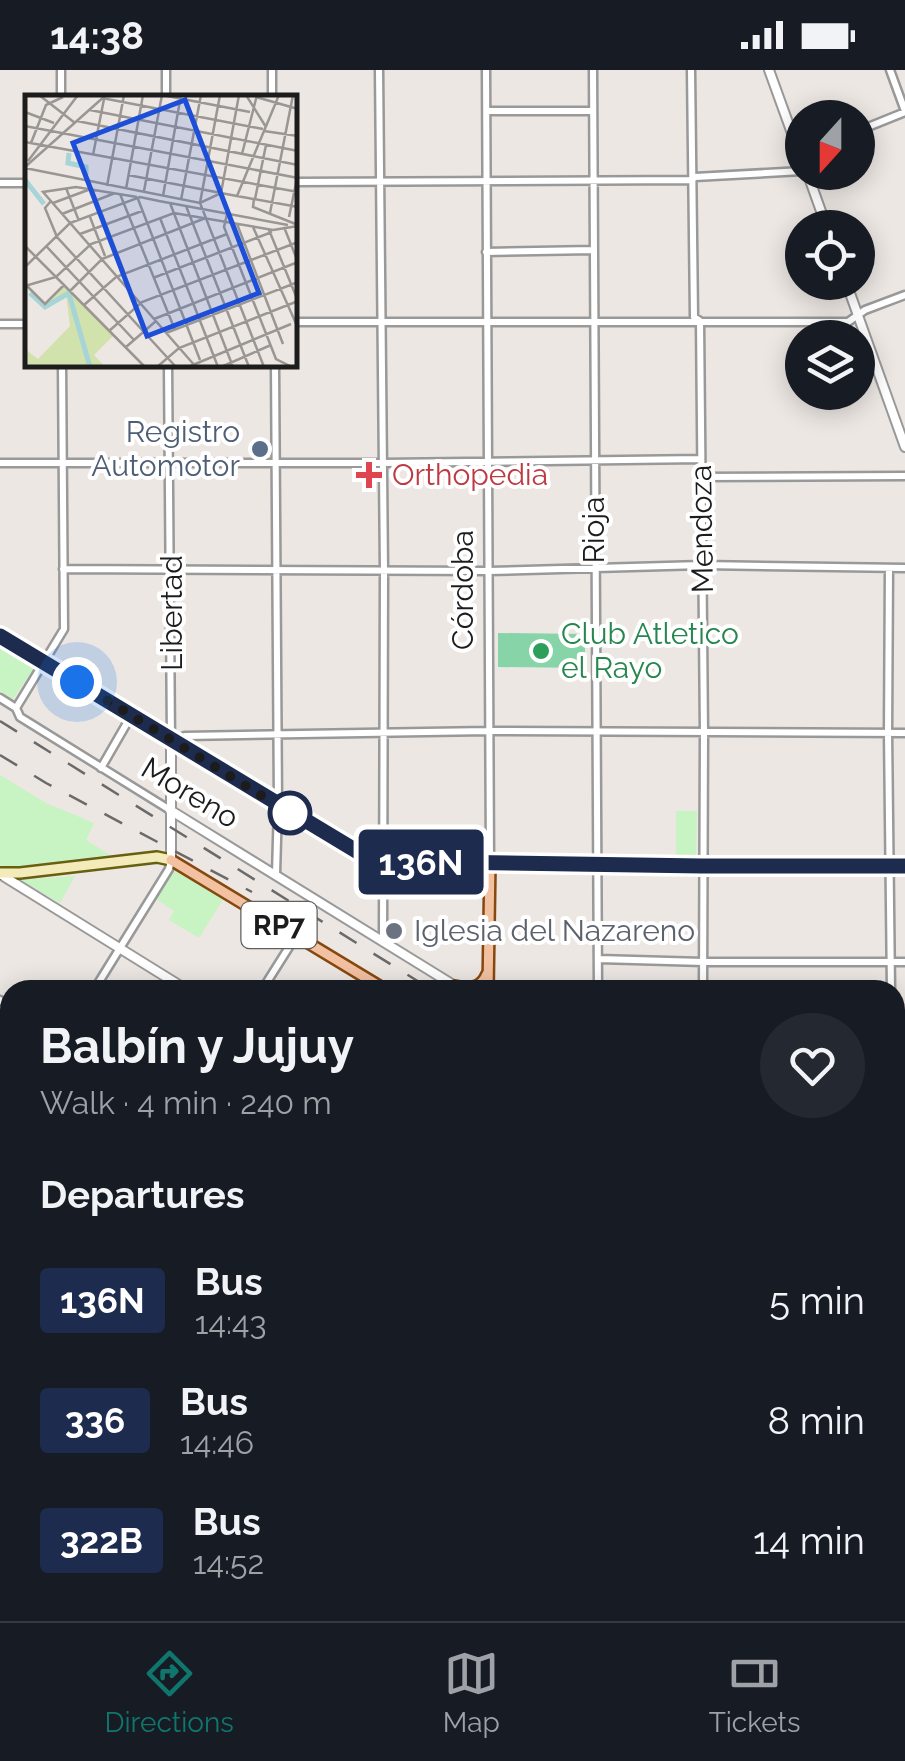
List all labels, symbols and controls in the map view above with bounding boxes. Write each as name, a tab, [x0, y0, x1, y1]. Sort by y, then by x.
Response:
text: 14:38	[50, 13, 144, 58]
inset map	[25, 95, 298, 368]
north arrow	[785, 100, 875, 190]
map controls	[785, 100, 875, 410]
button: locate	[785, 210, 875, 300]
button: layers	[785, 320, 875, 410]
place label: Registro Automotor	[91, 414, 240, 483]
marker: Registro Automotor	[249, 438, 271, 460]
place label: Orthopedia	[392, 457, 548, 492]
marker: Orthopedia	[356, 462, 382, 488]
street label: Mendoza	[683, 464, 720, 594]
street label: Rioja	[576, 497, 611, 563]
street label: Córdoba	[445, 530, 480, 650]
street label: Libertad	[154, 555, 189, 671]
place label: Club Atletico el Rayo	[561, 616, 739, 685]
marker: Club Atletico el Rayo	[530, 640, 552, 662]
your location	[52, 657, 102, 707]
street label: Moreno	[135, 750, 245, 835]
unlabelled marker	[269, 792, 311, 834]
line badge: 136N	[351, 830, 491, 894]
text: 136N	[379, 842, 463, 883]
road number: RP7	[242, 902, 316, 948]
place label: Iglesia del Nazareno	[414, 913, 695, 948]
marker: Iglesia del Nazareno	[383, 920, 405, 942]
button: heart	[760, 1013, 865, 1118]
text: Balbín y Jujuy	[40, 1018, 354, 1074]
text: Walk · 4 min · 240 m	[40, 1084, 332, 1121]
text: Departures	[40, 1172, 245, 1217]
text: Bus	[195, 1259, 263, 1304]
text: 5 min	[769, 1278, 865, 1323]
text: 136N	[60, 1280, 145, 1321]
text: 14:43	[195, 1304, 267, 1341]
text: Bus	[180, 1379, 248, 1424]
text: 8 min	[767, 1398, 865, 1443]
text: 336	[65, 1400, 125, 1441]
text: 14:46	[180, 1424, 254, 1461]
text: Bus	[193, 1499, 261, 1544]
text: 14 min	[753, 1518, 865, 1563]
text: 322B	[60, 1520, 143, 1561]
text: 14:52	[193, 1544, 264, 1581]
tab: Directions	[104, 1646, 234, 1739]
tab: Map	[443, 1646, 500, 1739]
tab: Tickets	[709, 1646, 801, 1739]

